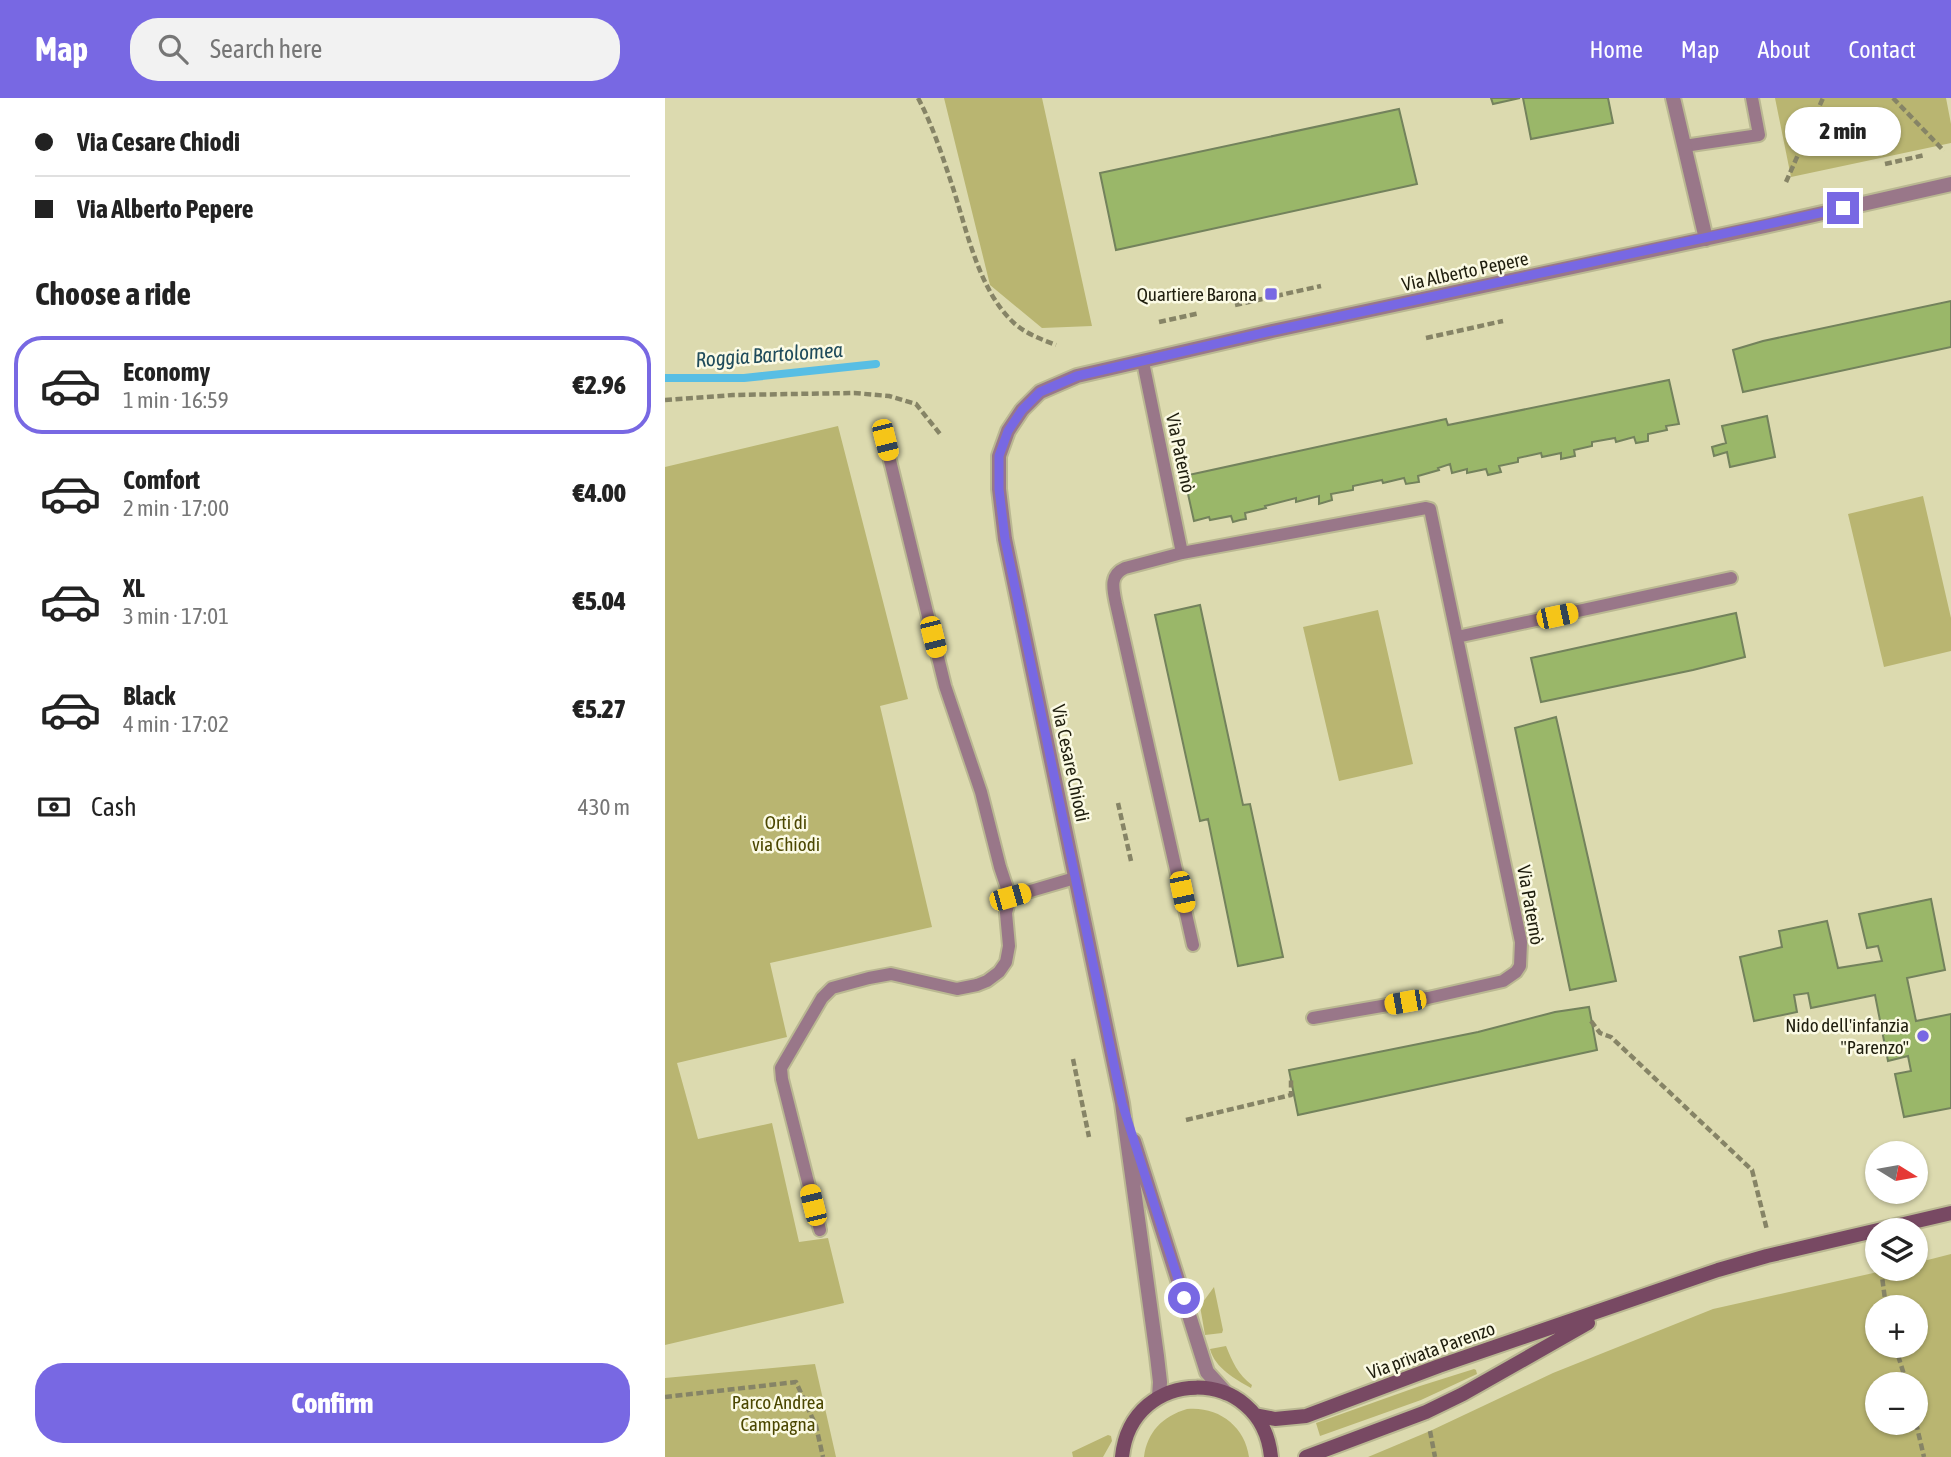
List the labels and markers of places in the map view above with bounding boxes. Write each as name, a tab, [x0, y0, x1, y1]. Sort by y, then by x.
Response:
place label: Quartiere Barona	[1137, 283, 1257, 305]
marker: Quartiere Barona	[1263, 286, 1279, 302]
place label: Nido dell'infanzia "Parenzo"	[1785, 1014, 1909, 1058]
marker: Nido dell'infanzia "Parenzo"	[1915, 1028, 1931, 1044]

